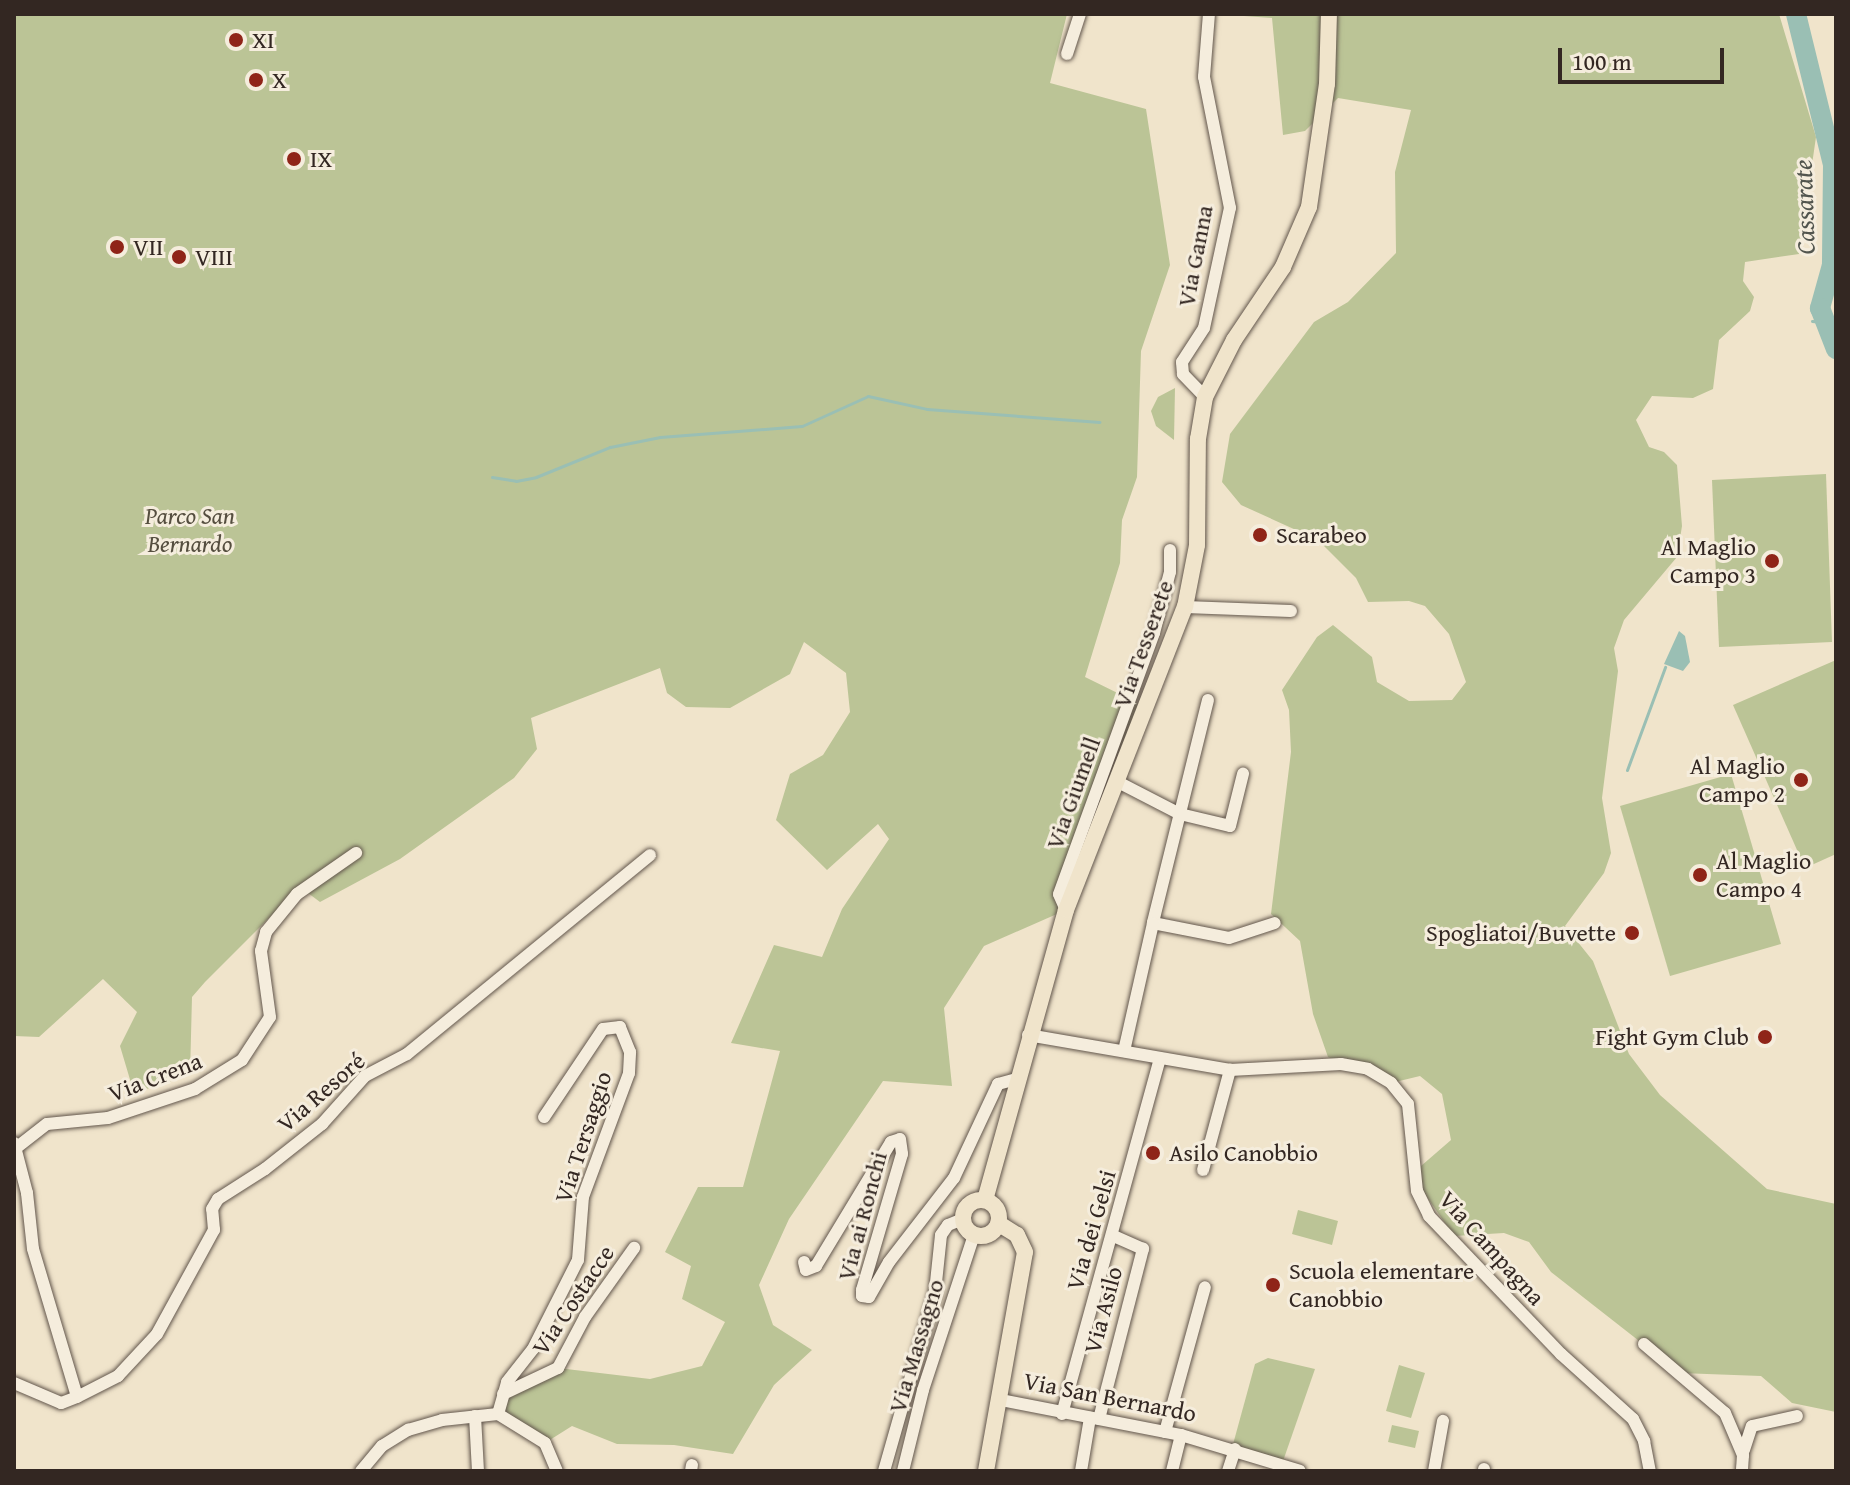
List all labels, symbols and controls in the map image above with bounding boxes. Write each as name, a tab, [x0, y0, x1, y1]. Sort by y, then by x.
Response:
place label: XI	[252, 26, 274, 54]
marker: XI	[227, 31, 245, 49]
scale bar	[1562, 32, 1728, 82]
text: 100 m	[1572, 44, 1632, 79]
place label: X	[272, 66, 287, 94]
marker: X	[247, 71, 265, 89]
place label: IX	[310, 145, 332, 173]
marker: IX	[285, 150, 303, 168]
water label: Cassarate	[1787, 159, 1821, 255]
street label: Via Ganna	[1171, 203, 1219, 309]
place label: VII	[133, 233, 163, 261]
marker: VII	[108, 238, 126, 256]
place label: VIII	[195, 243, 233, 271]
marker: VIII	[170, 248, 188, 266]
park label: Parco San Bernardo	[145, 502, 235, 558]
place label: Scarabeo	[1276, 521, 1367, 549]
marker: Scarabeo	[1251, 526, 1269, 544]
place label: Al Maglio Campo 3	[1661, 533, 1756, 589]
marker: Al Maglio Campo 3	[1763, 552, 1781, 570]
street label: Via Tesserete	[1107, 576, 1179, 712]
street label: Via Giumell	[1039, 733, 1107, 853]
place label: Al Maglio Campo 2	[1690, 752, 1785, 808]
marker: Al Maglio Campo 2	[1792, 771, 1810, 789]
place label: Al Maglio Campo 4	[1716, 847, 1811, 903]
marker: Al Maglio Campo 4	[1691, 866, 1709, 884]
place label: Spogliatoi/Buvette	[1426, 919, 1616, 947]
marker: Spogliatoi/Buvette	[1623, 924, 1641, 942]
place label: Fight Gym Club	[1595, 1023, 1749, 1051]
marker: Fight Gym Club	[1756, 1028, 1774, 1046]
street label: Via Crena	[104, 1046, 206, 1108]
street label: Via Resoré	[271, 1046, 371, 1138]
street label: Via Tersaggio	[548, 1068, 618, 1206]
place label: Asilo Canobbio	[1169, 1139, 1318, 1167]
marker: Asilo Canobbio	[1144, 1144, 1162, 1162]
street label: Via ai Ronchi	[831, 1148, 893, 1284]
street label: Via dei Gelsi	[1060, 1167, 1122, 1293]
street label: Via Campagna	[1433, 1185, 1551, 1311]
street label: Via Costacce	[526, 1240, 620, 1360]
place label: Scuola elementare Canobbio	[1289, 1257, 1474, 1313]
street label: Via Asilo	[1078, 1263, 1128, 1357]
street label: Via Massagno	[882, 1276, 950, 1416]
marker: Scuola elementare Canobbio	[1264, 1276, 1282, 1294]
street label: Via San Bernardo	[1021, 1366, 1199, 1428]

